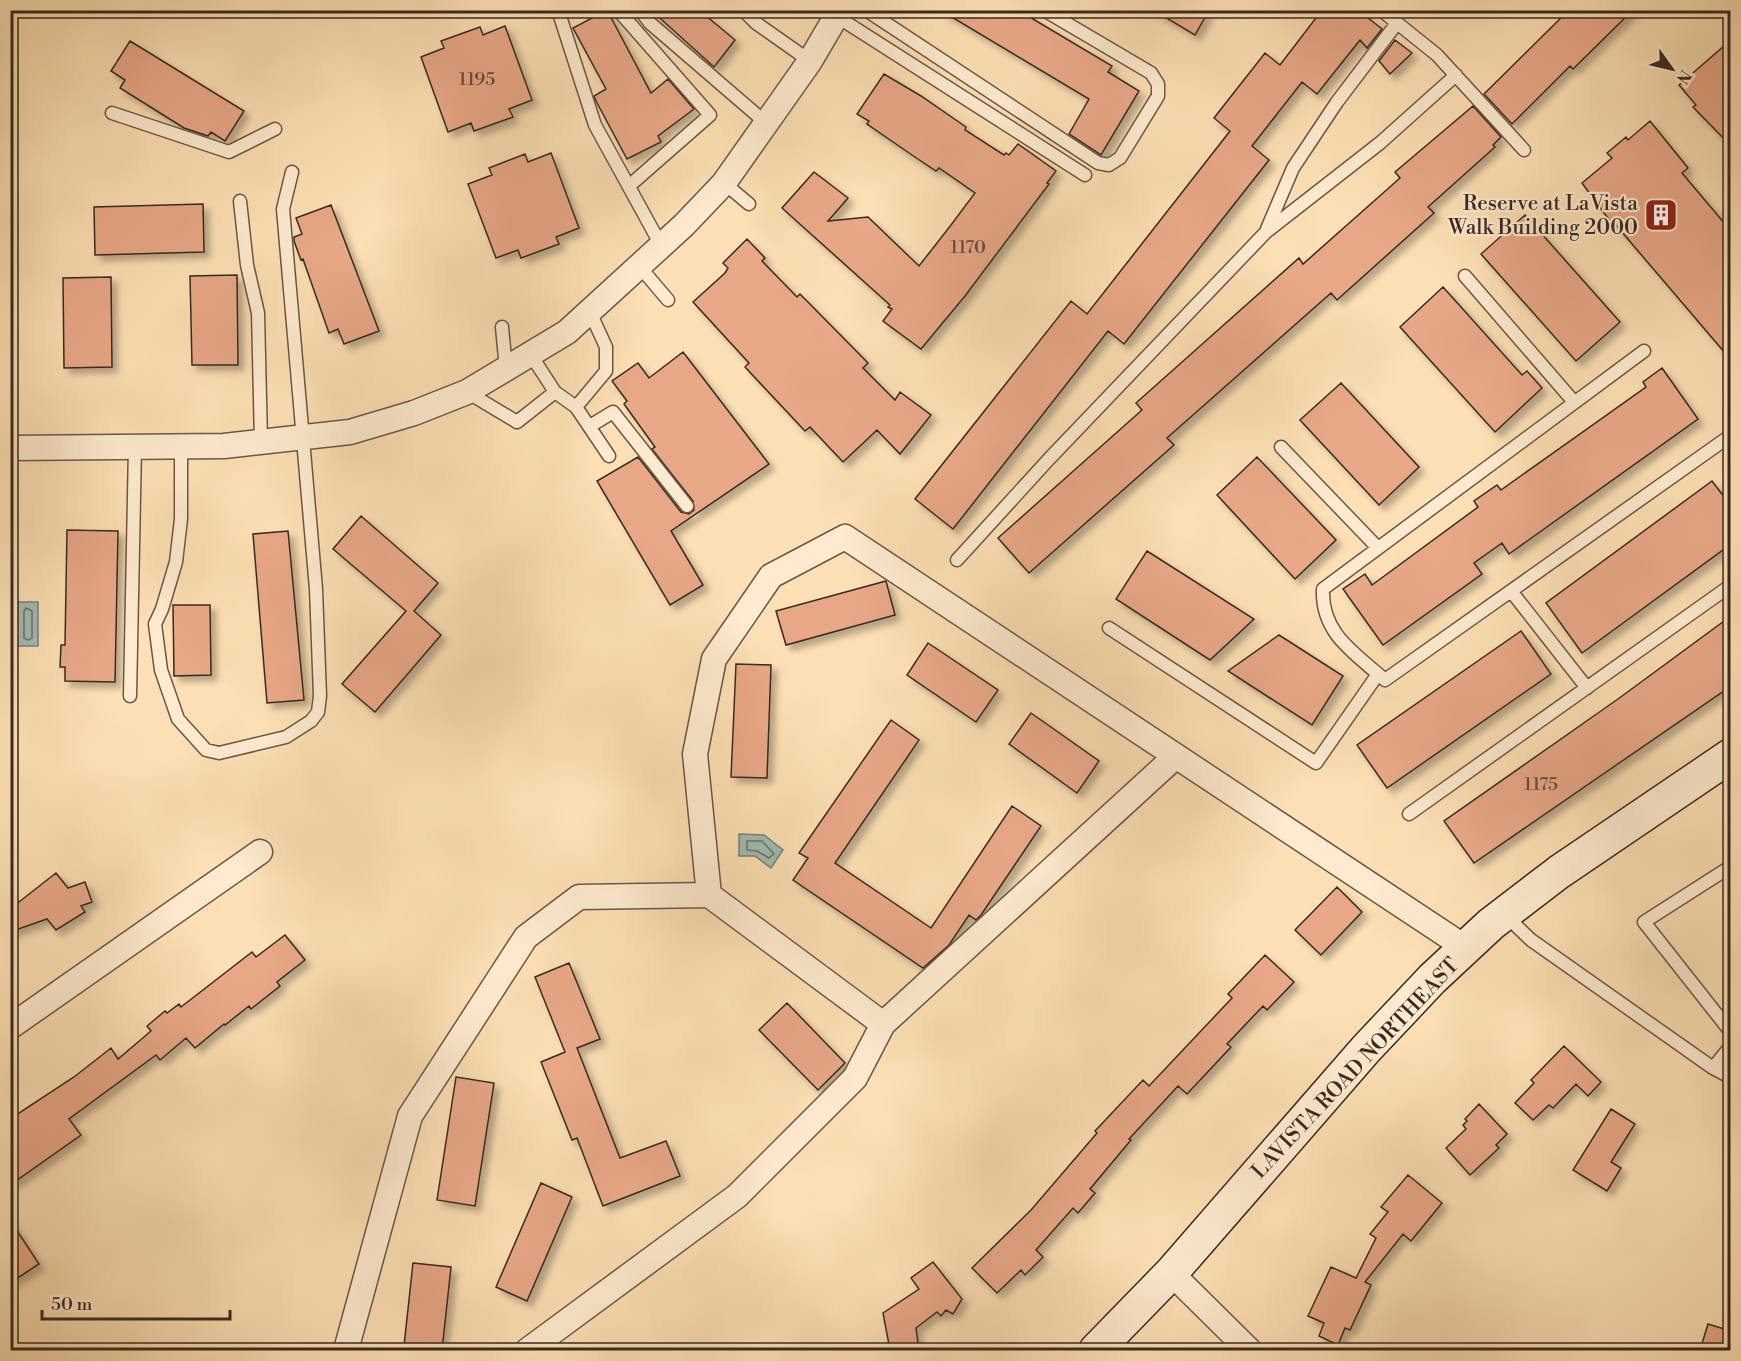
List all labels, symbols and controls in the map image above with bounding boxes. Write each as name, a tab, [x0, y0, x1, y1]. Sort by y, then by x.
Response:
north arrow	[1642, 39, 1702, 99]
text: N	[1672, 66, 1695, 88]
house number: 1195	[459, 68, 495, 91]
place label: Reserve at LaVista Walk Building 2000	[1447, 191, 1638, 241]
building icon: Reserve at LaVista Walk Building 2000	[1643, 197, 1679, 233]
house number: 1170	[950, 236, 986, 259]
house number: 1175	[1524, 773, 1558, 796]
street label: LAVISTA ROAD NORTHEAST	[1246, 953, 1465, 1185]
scale bar	[42, 1283, 230, 1321]
text: 50 m	[51, 1293, 93, 1316]

